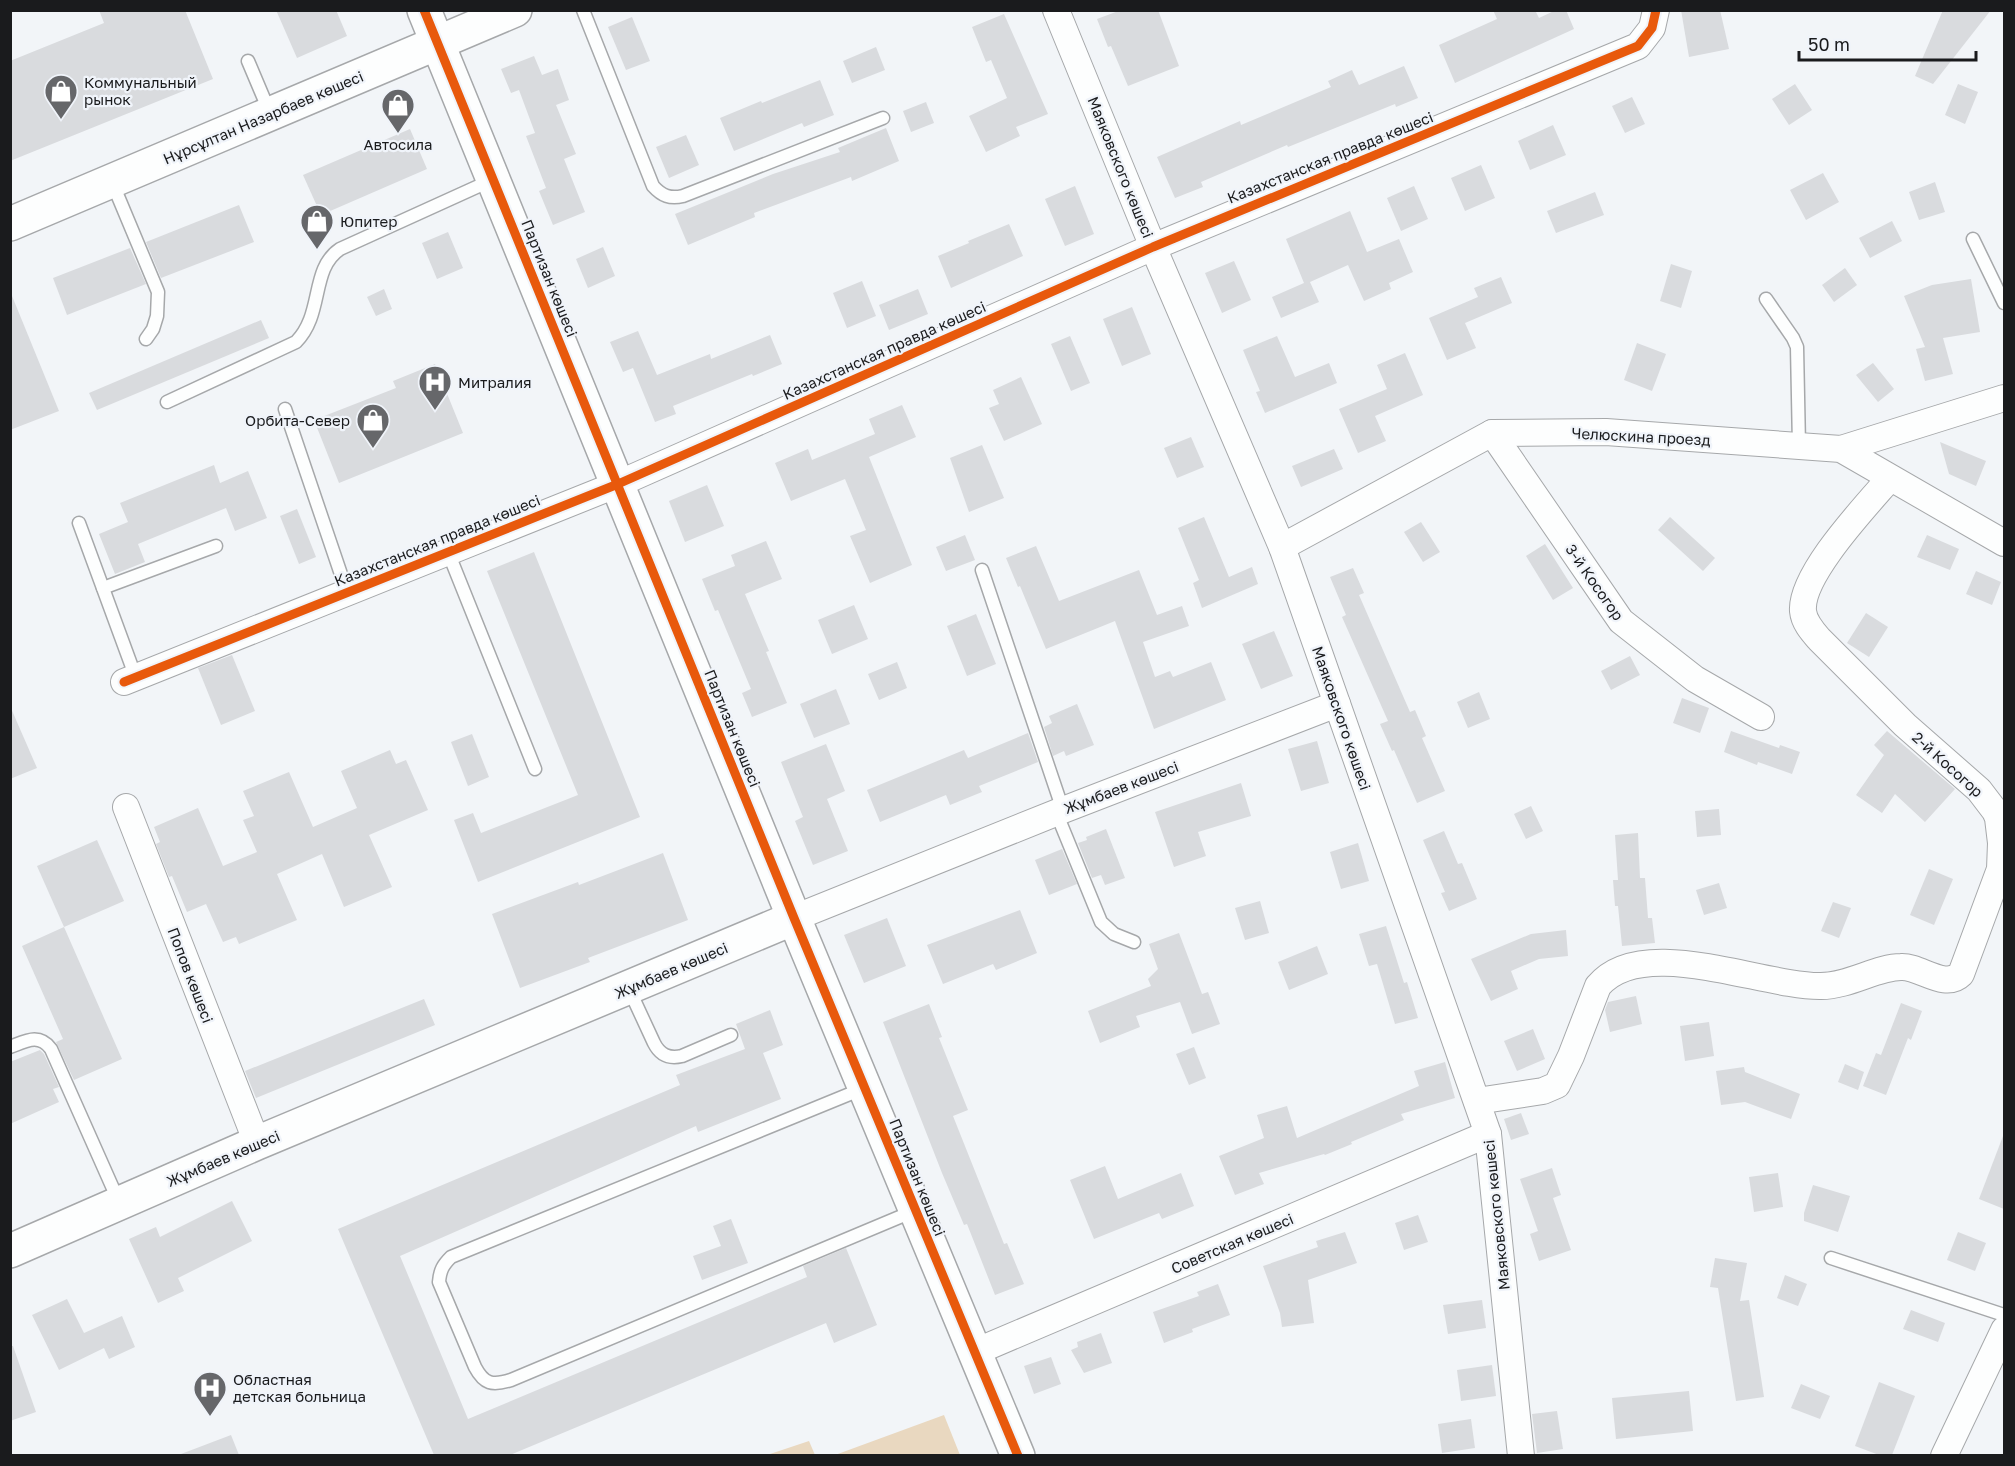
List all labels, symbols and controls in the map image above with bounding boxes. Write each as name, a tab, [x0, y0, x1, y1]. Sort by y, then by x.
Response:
scale bar	[1799, 24, 1976, 62]
text: 50 m	[1808, 33, 1850, 55]
street label: Нұрсұлтан Назарбаев көшесі	[160, 67, 366, 168]
shop icon: Коммунальный рынок	[43, 73, 79, 120]
place label: Коммунальный рынок	[84, 73, 197, 108]
shop icon: Автосила	[380, 87, 416, 134]
street label: Маяковского көшесі	[1084, 94, 1158, 240]
street label: Казахстанская правда көшесі	[1224, 107, 1436, 207]
place label: Автосила	[363, 135, 433, 153]
shop icon: Юпитер	[299, 203, 335, 250]
place label: Юпитер	[340, 212, 398, 230]
street label: Партизан көшесі	[518, 217, 582, 339]
street label: Казахстанская правда көшесі	[780, 297, 988, 403]
hospital icon: Митралия	[417, 364, 453, 411]
place label: Митралия	[458, 373, 532, 391]
shop icon: Орбита-Север	[355, 402, 391, 449]
place label: Орбита-Север	[245, 411, 350, 429]
street label: Челюскина проезд	[1571, 423, 1711, 449]
street label: Казахстанская правда көшесі	[331, 490, 543, 590]
street label: 3-й Косогор	[1562, 540, 1628, 624]
street label: Маяковского көшесі	[1309, 644, 1375, 792]
street label: Партизан көшесі	[701, 667, 765, 789]
street label: 2-й Косогор	[1909, 728, 1987, 800]
street label: Жұмбаев көшесі	[1061, 757, 1181, 818]
street label: Попов көшесі	[165, 925, 217, 1025]
street label: Жұмбаев көшесі	[612, 938, 731, 1003]
street label: Партизан көшесі	[886, 1116, 950, 1238]
street label: Жұмбаев көшесі	[164, 1126, 283, 1191]
street label: Маяковского көшесі	[1479, 1139, 1513, 1291]
street label: Советская көшесі	[1168, 1209, 1296, 1277]
hospital icon: Областная детская больница	[192, 1370, 228, 1417]
place label: Областная детская больница	[233, 1370, 366, 1405]

